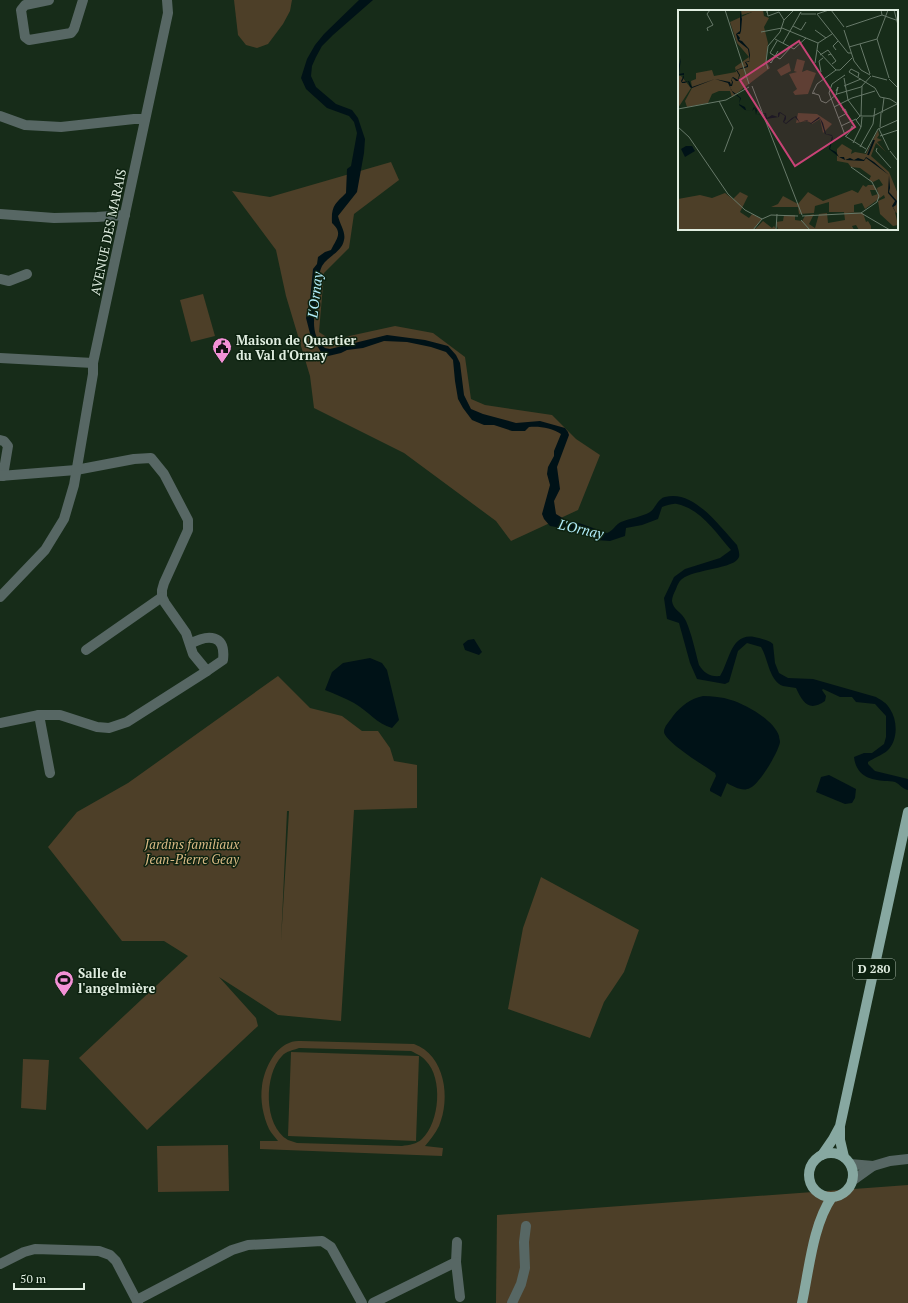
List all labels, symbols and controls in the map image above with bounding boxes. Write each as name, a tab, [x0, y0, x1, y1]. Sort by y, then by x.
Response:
inset map	[678, 10, 898, 230]
street label: AVENUE DES MARAIS	[86, 167, 130, 297]
water label: L'Ornay	[302, 270, 327, 320]
place label: Maison de Quartier du Val d'Ornay	[236, 331, 357, 364]
public building icon: Maison de Quartier du Val d'Ornay	[211, 336, 233, 364]
water label: L'Ornay	[556, 514, 606, 543]
park label: Jardins familiaux Jean-Pierre Geay	[144, 835, 240, 868]
road number: D 280	[853, 959, 895, 979]
place label: Salle de l'angelmière	[78, 964, 155, 997]
sports icon: Salle de l'angelmière	[53, 969, 75, 997]
scale bar	[14, 1265, 84, 1291]
text: 50 m	[20, 1271, 47, 1286]

